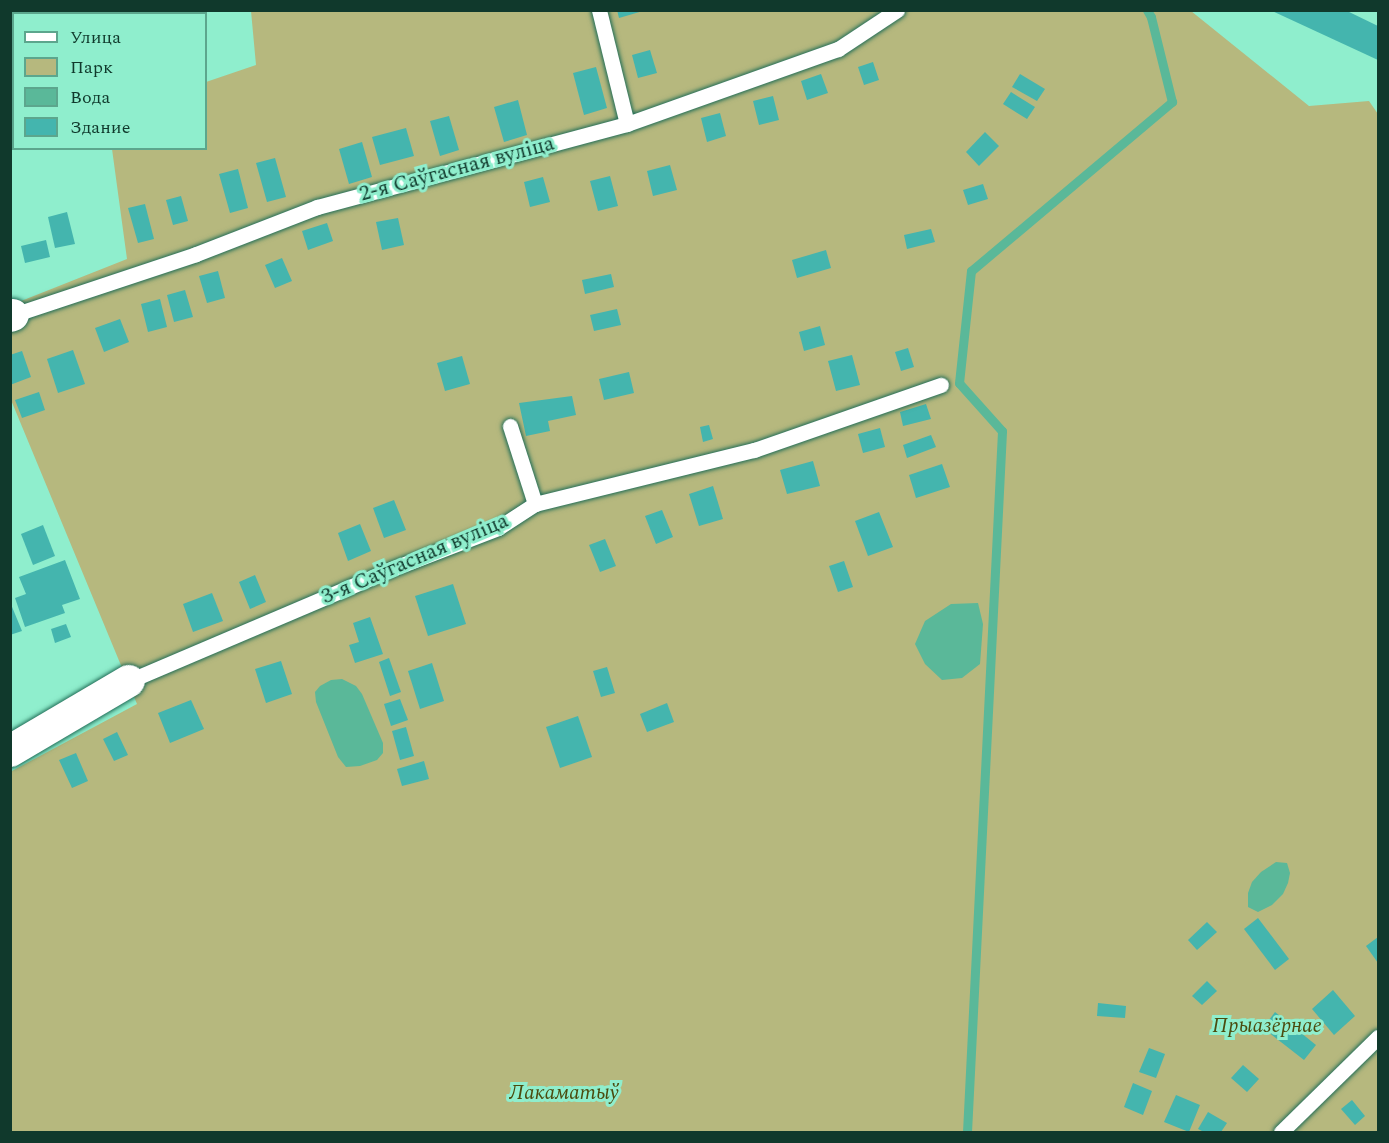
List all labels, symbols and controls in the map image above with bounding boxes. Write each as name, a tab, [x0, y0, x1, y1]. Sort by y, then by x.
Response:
legend	[12, 12, 207, 150]
text: Улица	[70, 24, 121, 51]
text: Парк	[70, 54, 113, 81]
text: Вода	[70, 84, 110, 111]
text: Здание	[70, 114, 130, 141]
street label: 2-я Саўгасная вуліца	[357, 131, 557, 207]
street label: 3-я Саўгасная вуліца	[318, 508, 512, 610]
park label: Прыазёрнае	[1212, 1013, 1322, 1039]
park label: Лакаматыў	[509, 1080, 619, 1106]

